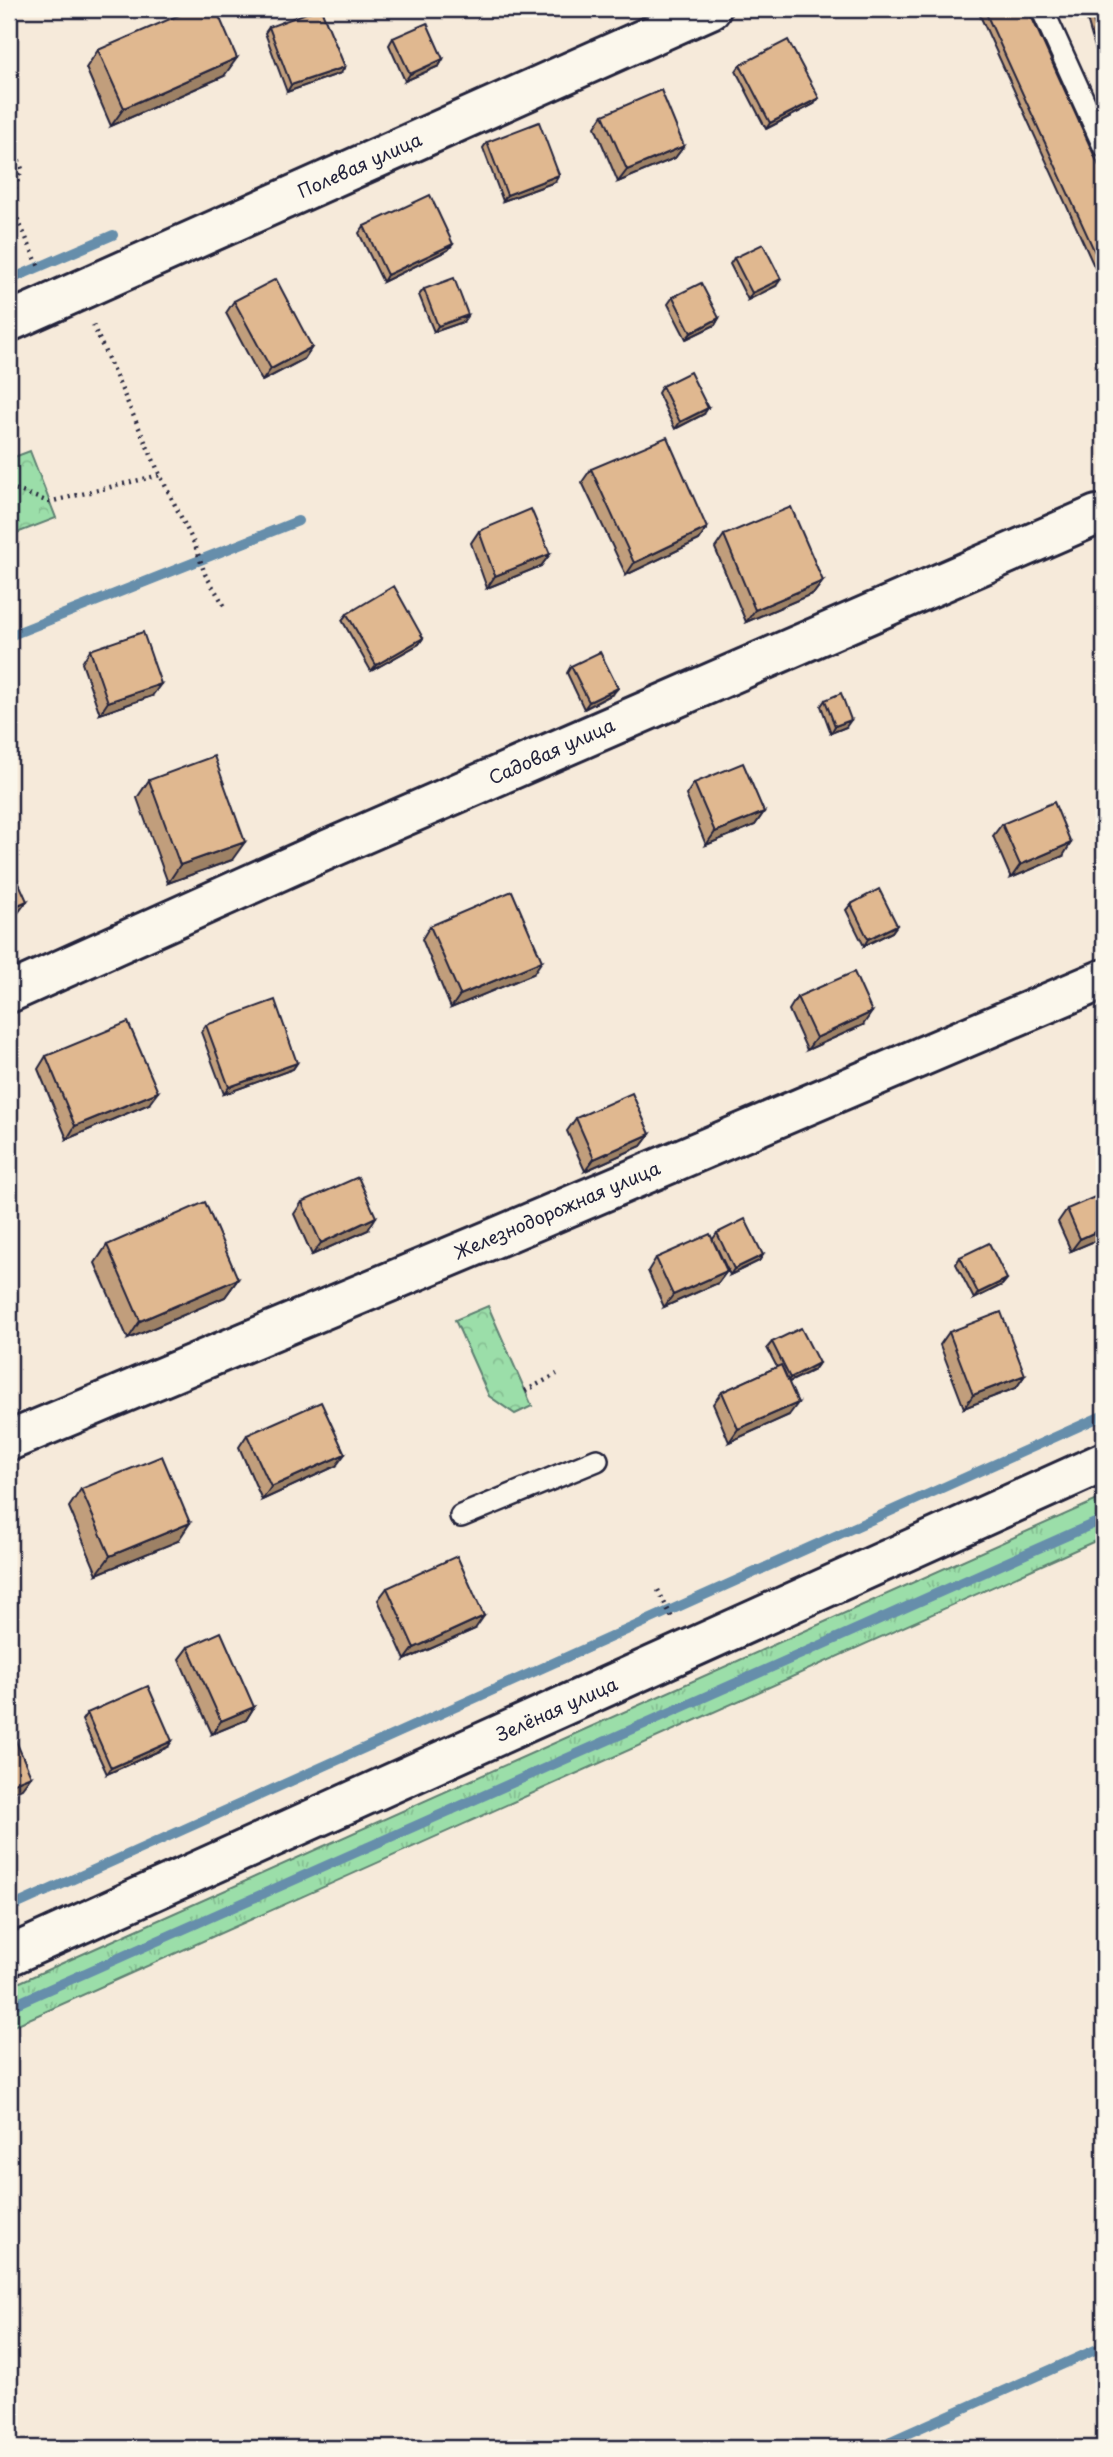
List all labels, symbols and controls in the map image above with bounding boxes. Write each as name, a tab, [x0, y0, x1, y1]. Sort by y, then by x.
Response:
street label: Полевая улица	[293, 125, 426, 204]
street label: Садовая улица	[484, 710, 619, 791]
street label: Железнодорожная улица	[449, 1154, 665, 1265]
street label: Зелёная улица	[491, 1669, 622, 1748]

